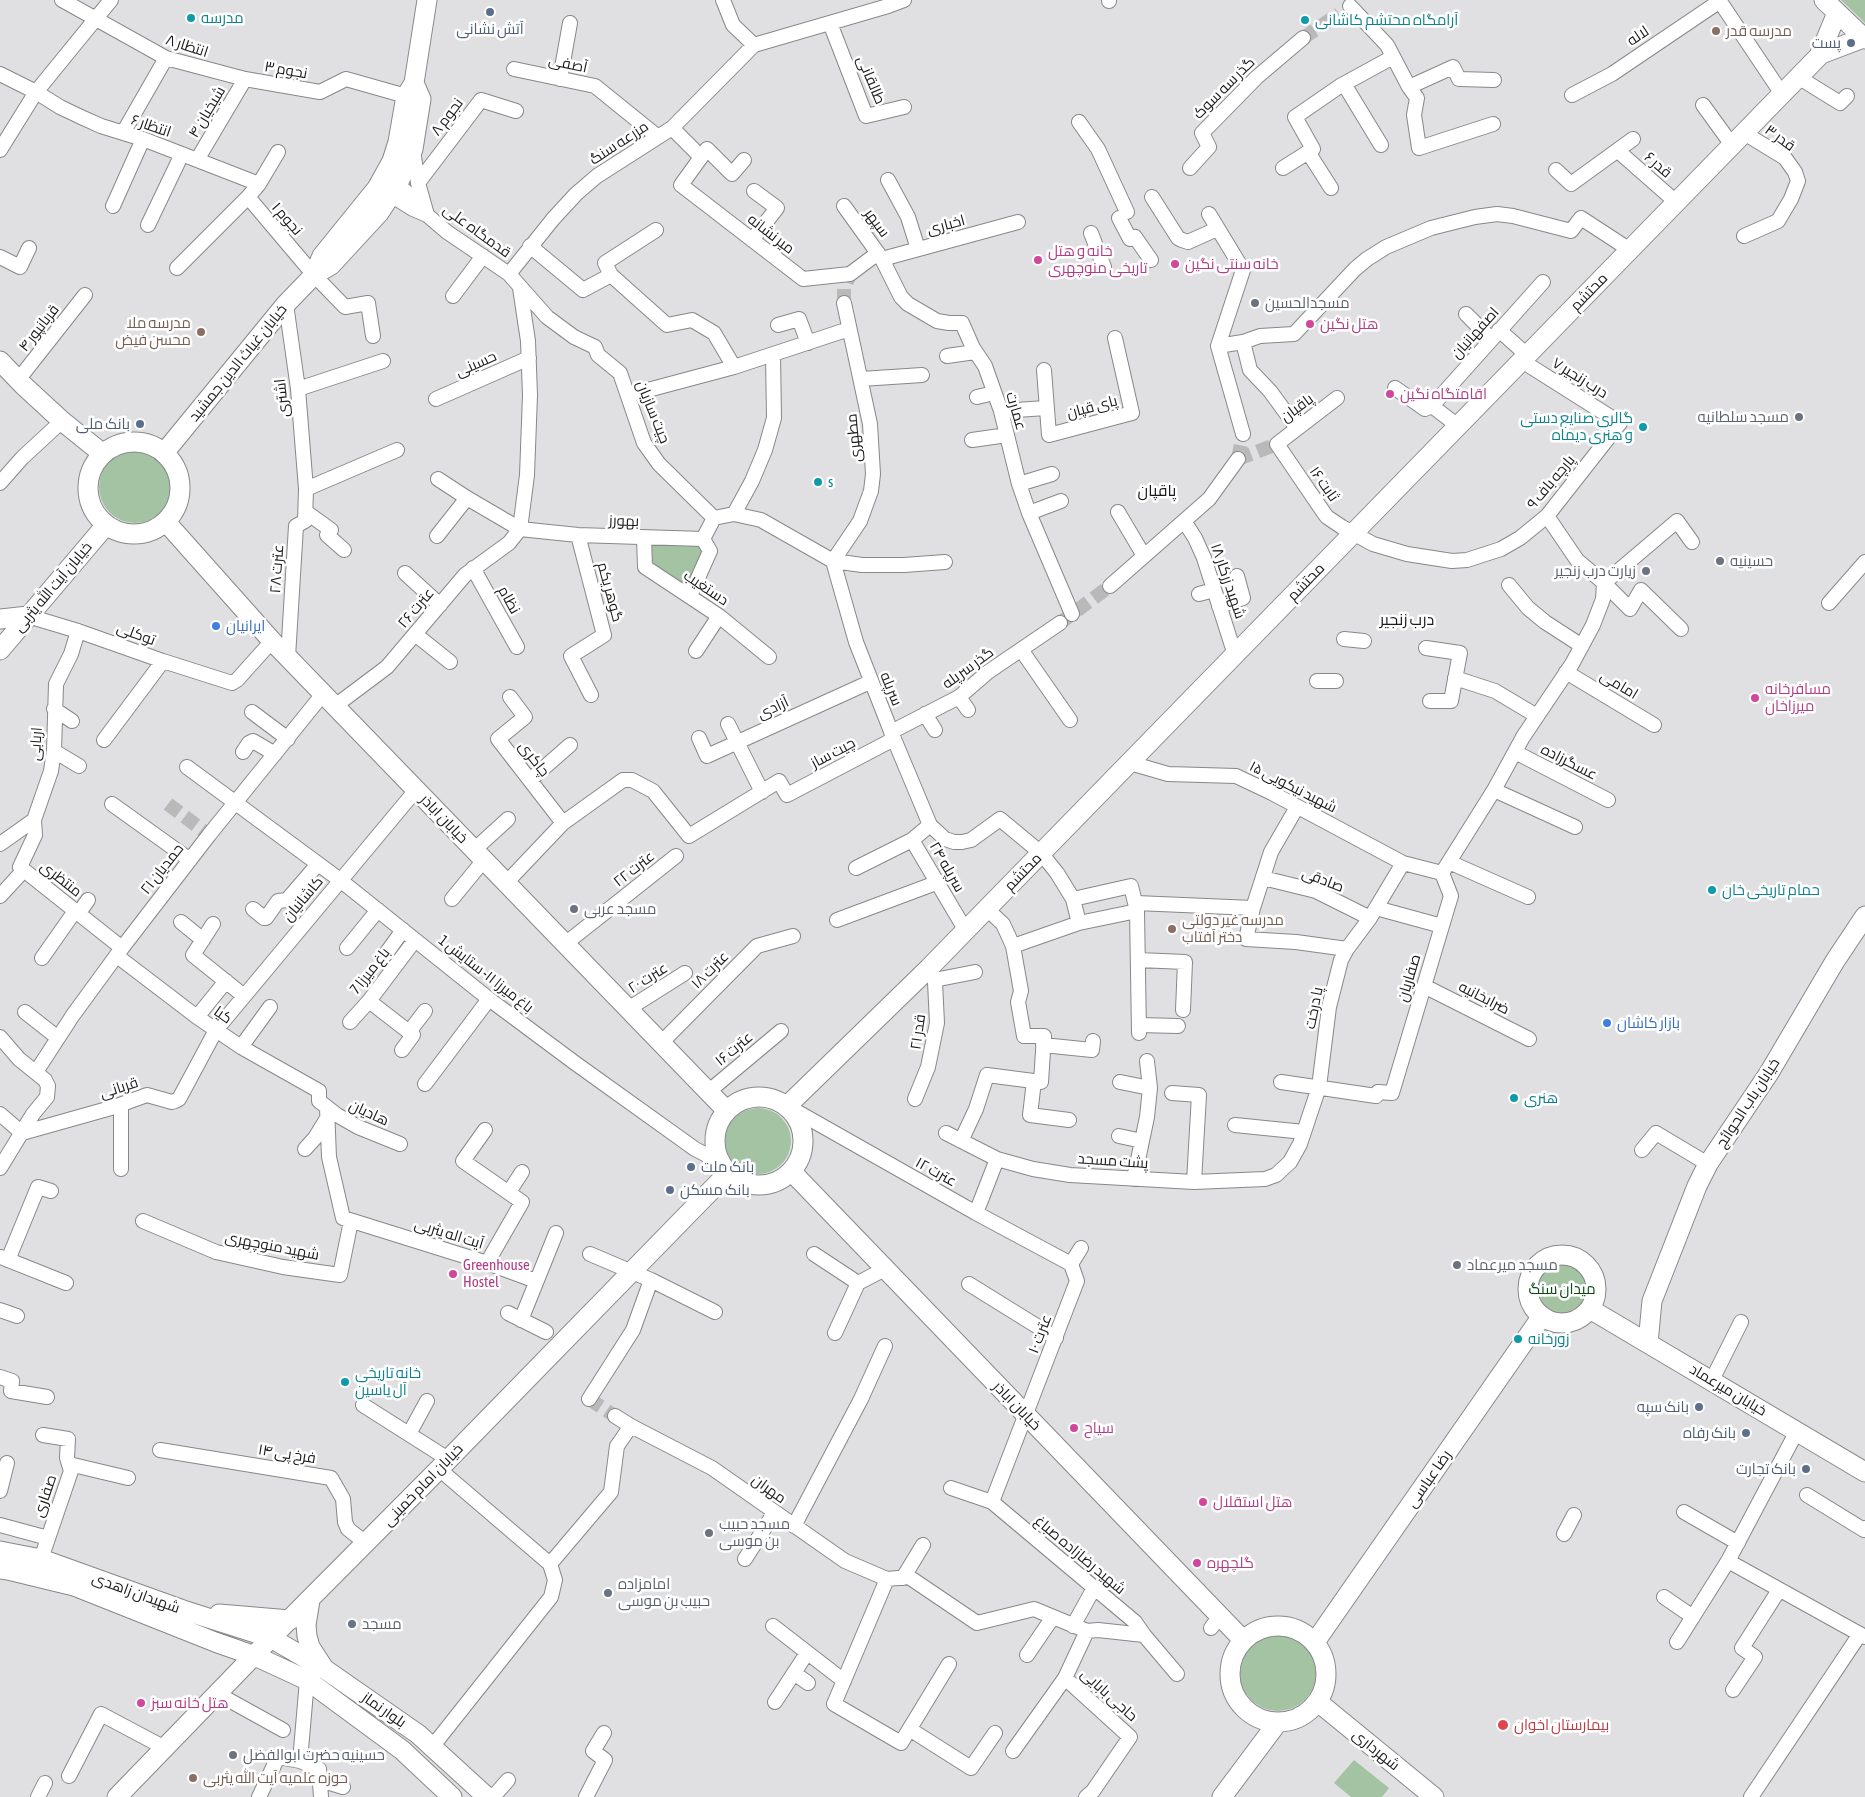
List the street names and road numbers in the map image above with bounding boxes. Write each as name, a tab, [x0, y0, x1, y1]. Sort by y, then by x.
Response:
street label: لاله	[1624, 22, 1652, 50]
street label: انتظار ۸	[164, 31, 210, 61]
street label: آصفی	[547, 51, 589, 77]
street label: طالقانی	[853, 53, 889, 107]
street label: گذر سه سوک	[1189, 53, 1259, 123]
street label: نجوم ۳	[263, 57, 309, 83]
street label: شیخیان ۴	[185, 83, 229, 141]
street label: نجوم ۸	[427, 95, 467, 139]
street label: انتظار ۶	[129, 111, 173, 141]
street label: مزرعه سنگ	[586, 117, 652, 169]
street label: قدر ۳	[1761, 121, 1799, 155]
street label: قدر ۶	[1641, 148, 1675, 182]
street label: نجوم ۱	[268, 199, 306, 239]
street label: قدمگاه علی	[440, 200, 514, 262]
street label: سپهر	[861, 205, 893, 241]
street label: میر نشانه	[744, 210, 798, 258]
street label: اخباری	[925, 211, 967, 239]
street label: محتشم	[1567, 269, 1611, 315]
street label: قربانپور ۴	[15, 301, 63, 355]
street label: خیابان غیاث الدین جمشید	[185, 301, 291, 425]
street label: اصفهانیان	[1447, 304, 1503, 362]
street label: حسینی	[453, 347, 499, 381]
street label: درب زنجیر ۷	[1549, 354, 1611, 402]
street label: اشتری	[271, 378, 293, 418]
street label: چیت سازیان	[632, 378, 674, 446]
street label: عمارت	[1002, 390, 1030, 432]
street label: پاقپان	[1277, 390, 1317, 426]
street label: پای قپان	[1065, 392, 1119, 422]
street label: مطهری	[843, 413, 865, 463]
street label: پارچه باف ۹	[1523, 451, 1579, 513]
street label: ثابت ۱۶	[1306, 463, 1342, 505]
street label: بهورز	[608, 511, 640, 531]
street label: خیابان آیت الله یثربی	[10, 538, 96, 636]
street label: شهید زرکار ۱۸	[1207, 541, 1249, 621]
street label: عترت ۲۸	[266, 544, 288, 594]
street label: محتشم	[1284, 559, 1328, 605]
street label: گوهر یکم	[593, 560, 627, 624]
street label: دستغیب	[680, 566, 732, 610]
street label: نظام	[494, 583, 524, 617]
street label: عترت ۲۶	[394, 584, 438, 632]
street label: توکلی	[114, 619, 158, 649]
street label: گذر سرپله	[939, 643, 997, 693]
street label: امامی	[1597, 667, 1641, 703]
street label: سرپله	[876, 669, 906, 709]
street label: آزادی	[754, 693, 792, 723]
street label: اربابی	[26, 727, 46, 761]
street label: چیت ساز	[808, 734, 858, 772]
street label: چاکری	[515, 738, 553, 780]
street label: عسگرزاده	[1538, 740, 1600, 784]
street label: شهید نیکویی ۱۵	[1246, 757, 1340, 817]
street label: خیابان اباذر	[416, 791, 472, 847]
street label: سرپله ۲۴	[925, 839, 969, 895]
street label: حمدیان ۲۱	[137, 840, 187, 898]
street label: عترت ۲۲	[610, 847, 658, 891]
street label: محتشم	[1001, 849, 1045, 895]
street label: منتظری	[37, 857, 85, 901]
street label: صادقی	[1300, 864, 1346, 896]
street label: کاشانیان	[279, 873, 327, 925]
street label: باغ میرزا ۱۱- ستایش 1	[435, 931, 537, 1017]
street label: باغ میرزا 7	[346, 944, 394, 998]
street label: عترت ۱۸	[687, 947, 733, 993]
street label: صفاریان	[1393, 952, 1425, 1004]
street label: عترت ۲۰	[625, 959, 671, 997]
street label: ضرابخانیه	[1455, 978, 1513, 1018]
street label: پا درخت	[1301, 986, 1327, 1030]
street label: کیا	[210, 1002, 236, 1028]
street label: قدر ۲۱	[907, 1013, 929, 1051]
street label: عترت ۱۶	[712, 1028, 756, 1070]
street label: خیابان باب الحوائج	[1712, 1055, 1784, 1151]
street label: قربانی	[98, 1073, 140, 1103]
street label: هادیان	[346, 1096, 392, 1130]
street label: پشت مسجد	[1077, 1150, 1149, 1172]
street label: عترت ۱۲	[912, 1153, 960, 1191]
street label: آیت اله یثربی	[412, 1215, 486, 1253]
street label: شهید منوچهری	[223, 1228, 321, 1264]
street label: عترت ۱۰	[1024, 1312, 1056, 1356]
street label: خیابان میرعماد	[1686, 1360, 1770, 1420]
street label: خیابان اباذر	[989, 1378, 1045, 1434]
street label: خیابان امام خمینی	[379, 1440, 467, 1530]
street label: فرخ پی ۱۴	[257, 1441, 317, 1467]
street label: رضا عباسی	[1403, 1447, 1455, 1511]
street label: مهران	[748, 1471, 790, 1507]
street label: صفاری	[29, 1472, 61, 1520]
street label: شهید رضازاده صباغ	[1031, 1512, 1129, 1598]
street label: شهیدان زاهدی	[90, 1569, 182, 1617]
street label: حاجی بابایی	[1077, 1665, 1141, 1725]
street label: بلوار نماز	[358, 1688, 410, 1732]
street label: شهرداری	[1349, 1726, 1403, 1774]

